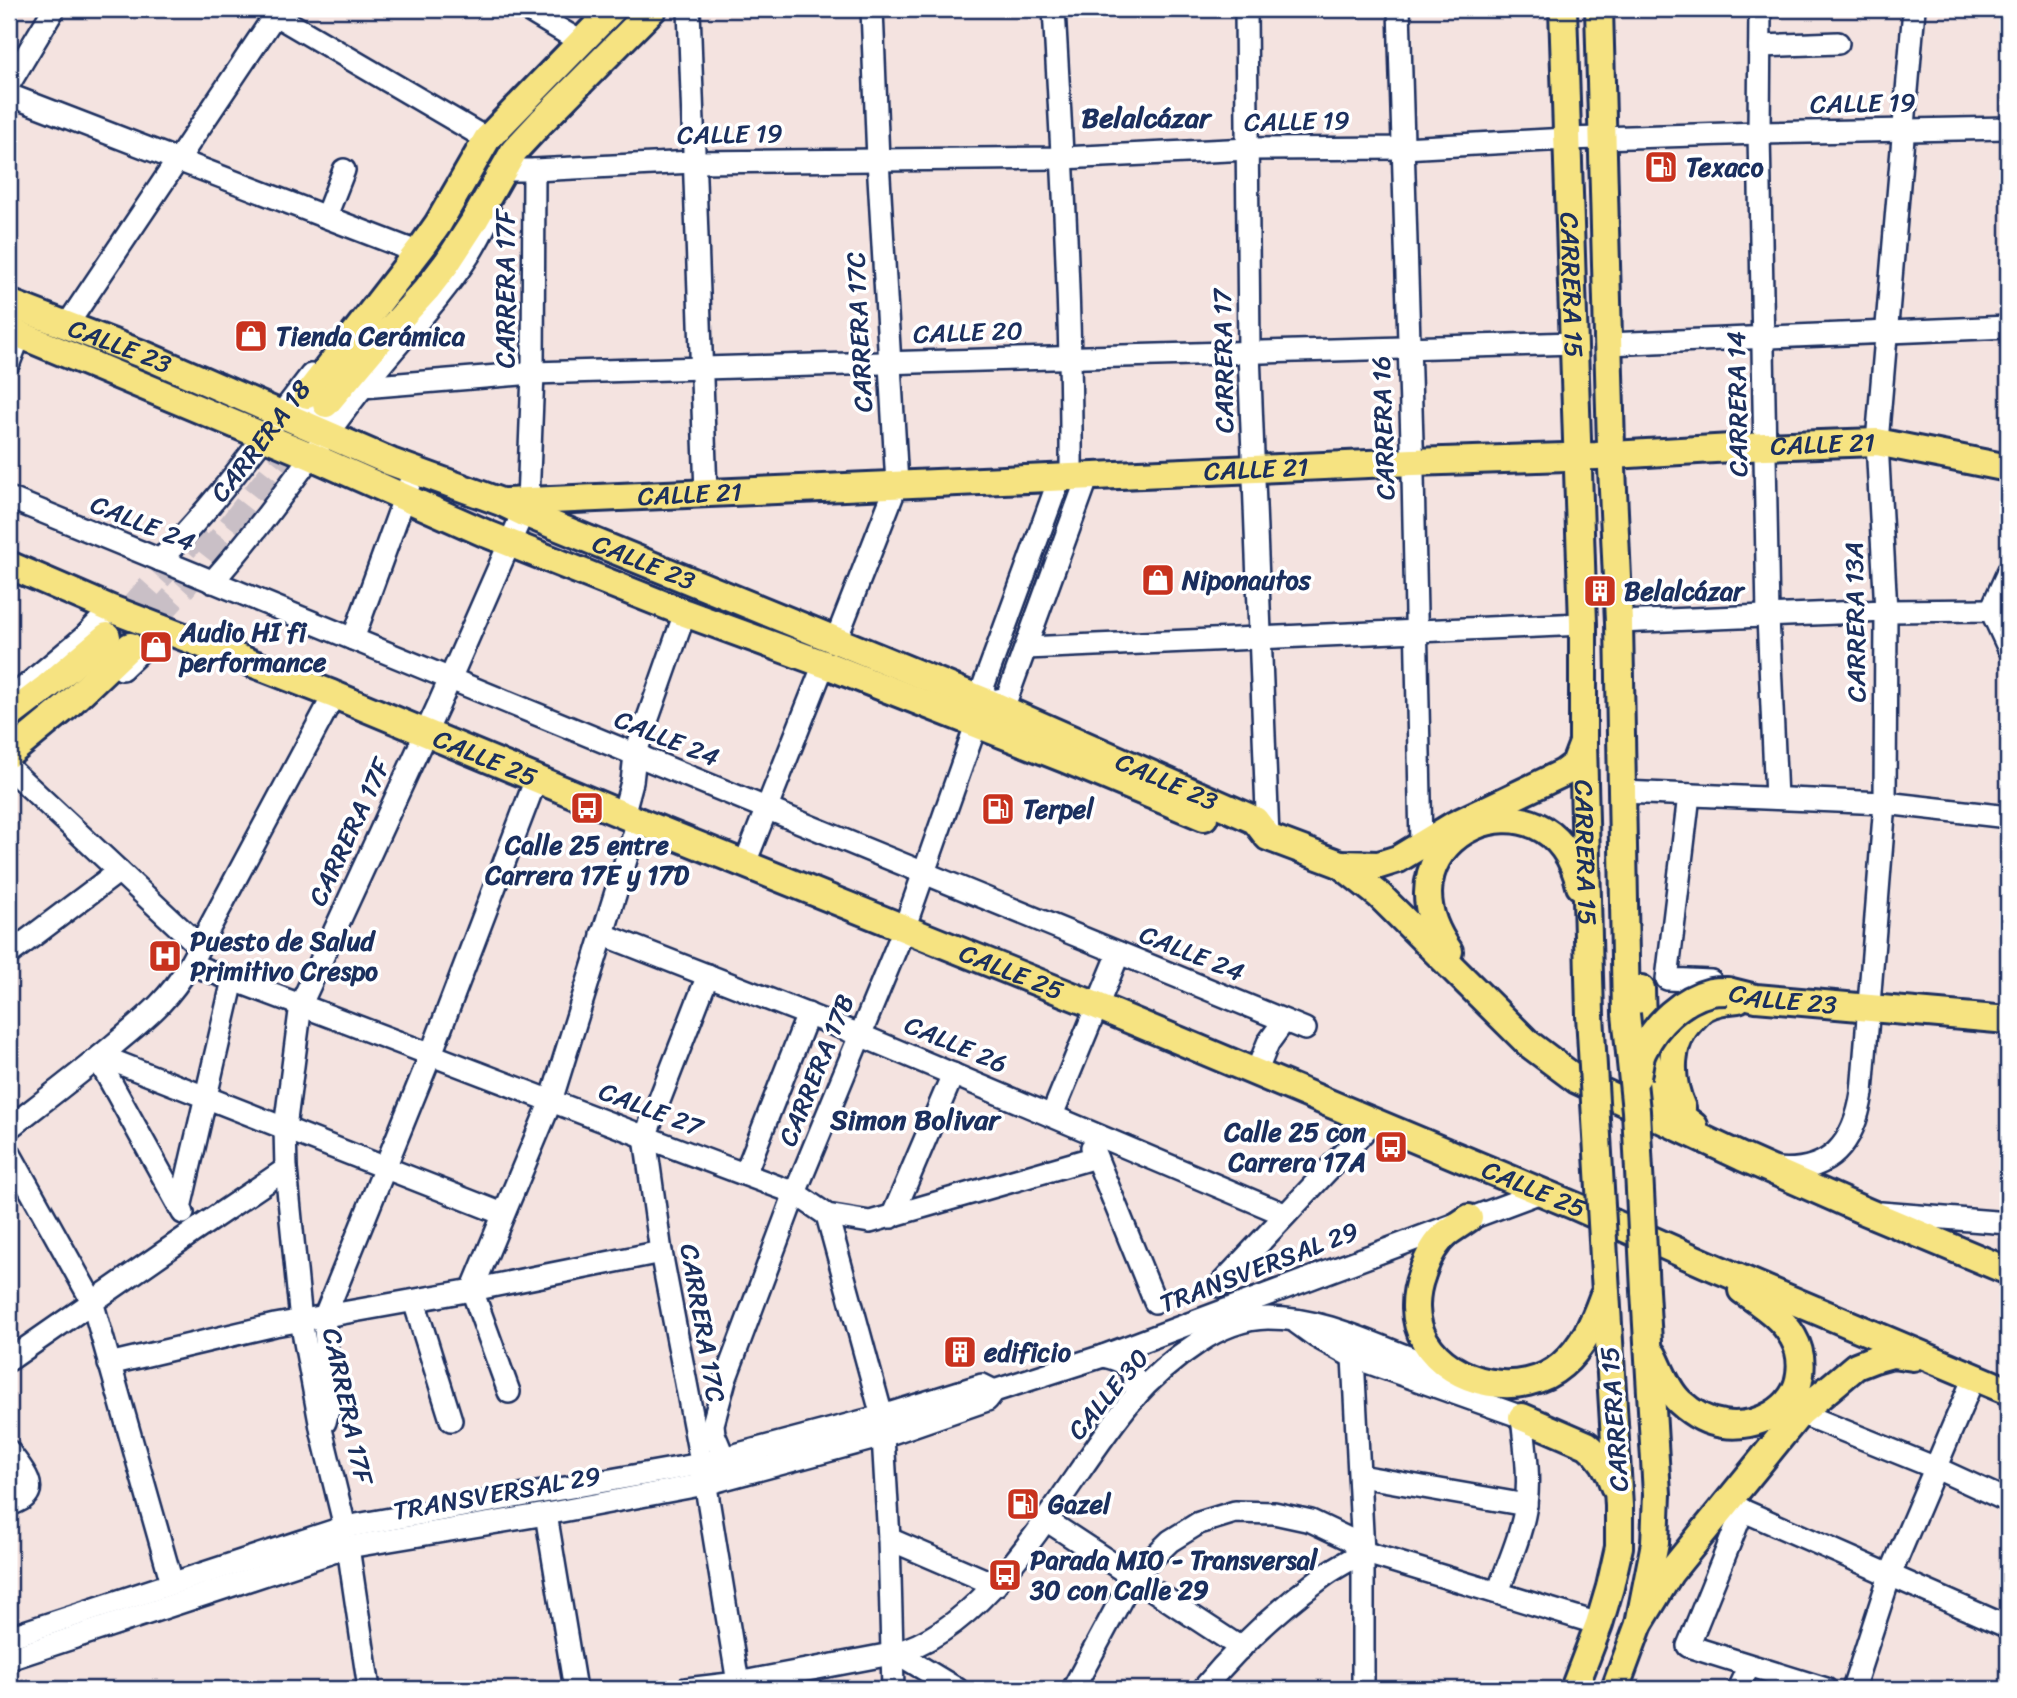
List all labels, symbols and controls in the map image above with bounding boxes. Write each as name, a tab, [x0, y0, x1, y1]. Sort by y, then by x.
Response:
street label: CALLE 19	[1810, 79, 1916, 127]
district label: Belalcázar	[1082, 93, 1213, 142]
street label: CALLE 19	[1244, 97, 1350, 145]
street label: CALLE 19	[677, 110, 783, 158]
place label: Texaco	[1686, 144, 1764, 190]
fuel station icon: Texaco	[1642, 148, 1680, 186]
street label: CARRERA 17F	[482, 208, 528, 368]
street label: CARRERA 15	[1547, 211, 1597, 358]
street label: CARRERA 17C	[832, 251, 886, 413]
street label: CARRERA 17	[1199, 286, 1247, 434]
street label: CALLE 23	[62, 305, 179, 387]
street label: CALLE 20	[912, 307, 1024, 357]
place label: Tienda Cerámica	[276, 313, 466, 359]
shop icon: Tienda Cerámica	[232, 317, 270, 355]
street label: CARRERA 14	[1713, 331, 1761, 477]
street label: CARRERA 16	[1357, 355, 1409, 501]
street label: CARRERA 18	[198, 369, 323, 513]
street label: CALLE 21	[1770, 419, 1876, 469]
street label: CALLE 21	[1203, 444, 1310, 494]
street label: CALLE 21	[637, 469, 743, 519]
street label: CALLE 24	[84, 481, 202, 565]
street label: CALLE 23	[585, 520, 703, 604]
street label: CARRERA 13A	[1831, 541, 1879, 703]
place label: Niponautos	[1181, 557, 1312, 603]
shop icon: Niponautos	[1139, 561, 1177, 599]
place label: Belalcázar	[1624, 568, 1746, 614]
building icon: Belalcázar	[1581, 572, 1619, 610]
place label: Audio HI fi performance	[178, 609, 327, 685]
shop icon: Audio HI fi performance	[137, 628, 175, 666]
street label: CALLE 24	[608, 696, 726, 780]
street label: CALLE 25	[426, 715, 545, 800]
street label: CALLE 23	[1108, 738, 1225, 824]
street label: CARRERA 17F	[295, 749, 404, 914]
street label: CARRERA 15	[1561, 779, 1611, 926]
place label: Terpel	[1023, 786, 1095, 832]
bus stop icon: Calle 25 entre Carrera 17E y 17D	[568, 789, 606, 827]
fuel station icon: Terpel	[979, 790, 1017, 828]
place label: Calle 25 entre Carrera 17E y 17D	[484, 822, 689, 898]
street label: CALLE 24	[1133, 911, 1251, 995]
place label: Puesto de Salud Primitivo Crespo	[190, 918, 378, 994]
street label: CALLE 25	[952, 930, 1071, 1013]
hospital icon: Puesto de Salud Primitivo Crespo	[146, 937, 184, 975]
street label: CALLE 23	[1724, 969, 1839, 1028]
street label: CARRERA 17B	[764, 987, 868, 1153]
street label: CALLE 26	[897, 1002, 1015, 1086]
street label: CALLE 27	[592, 1068, 712, 1151]
district label: Simon Bolivar	[829, 1095, 1002, 1144]
place label: Calle 25 con Carrera 17A	[1223, 1109, 1366, 1185]
bus stop icon: Calle 25 con Carrera 17A	[1372, 1128, 1410, 1166]
street label: CALLE 25	[1475, 1147, 1594, 1231]
street label: TRANSVERSAL 29	[1153, 1208, 1365, 1326]
street label: CARRERA 17C	[666, 1240, 740, 1406]
street label: CARRERA 17F	[309, 1324, 387, 1490]
place label: edificio	[983, 1329, 1072, 1375]
building icon: edificio	[941, 1333, 979, 1371]
street label: CALLE 30	[1055, 1337, 1161, 1451]
street label: CARRERA 15	[1586, 1345, 1642, 1493]
street label: TRANSVERSAL 29	[389, 1452, 605, 1534]
place label: Gazel	[1048, 1481, 1112, 1527]
fuel station icon: Gazel	[1004, 1485, 1042, 1523]
place label: Parada MIO - Transversal 30 con Calle 29	[1029, 1537, 1319, 1613]
bus stop icon: Parada MIO - Transversal 30 con Calle 29	[986, 1556, 1024, 1594]

